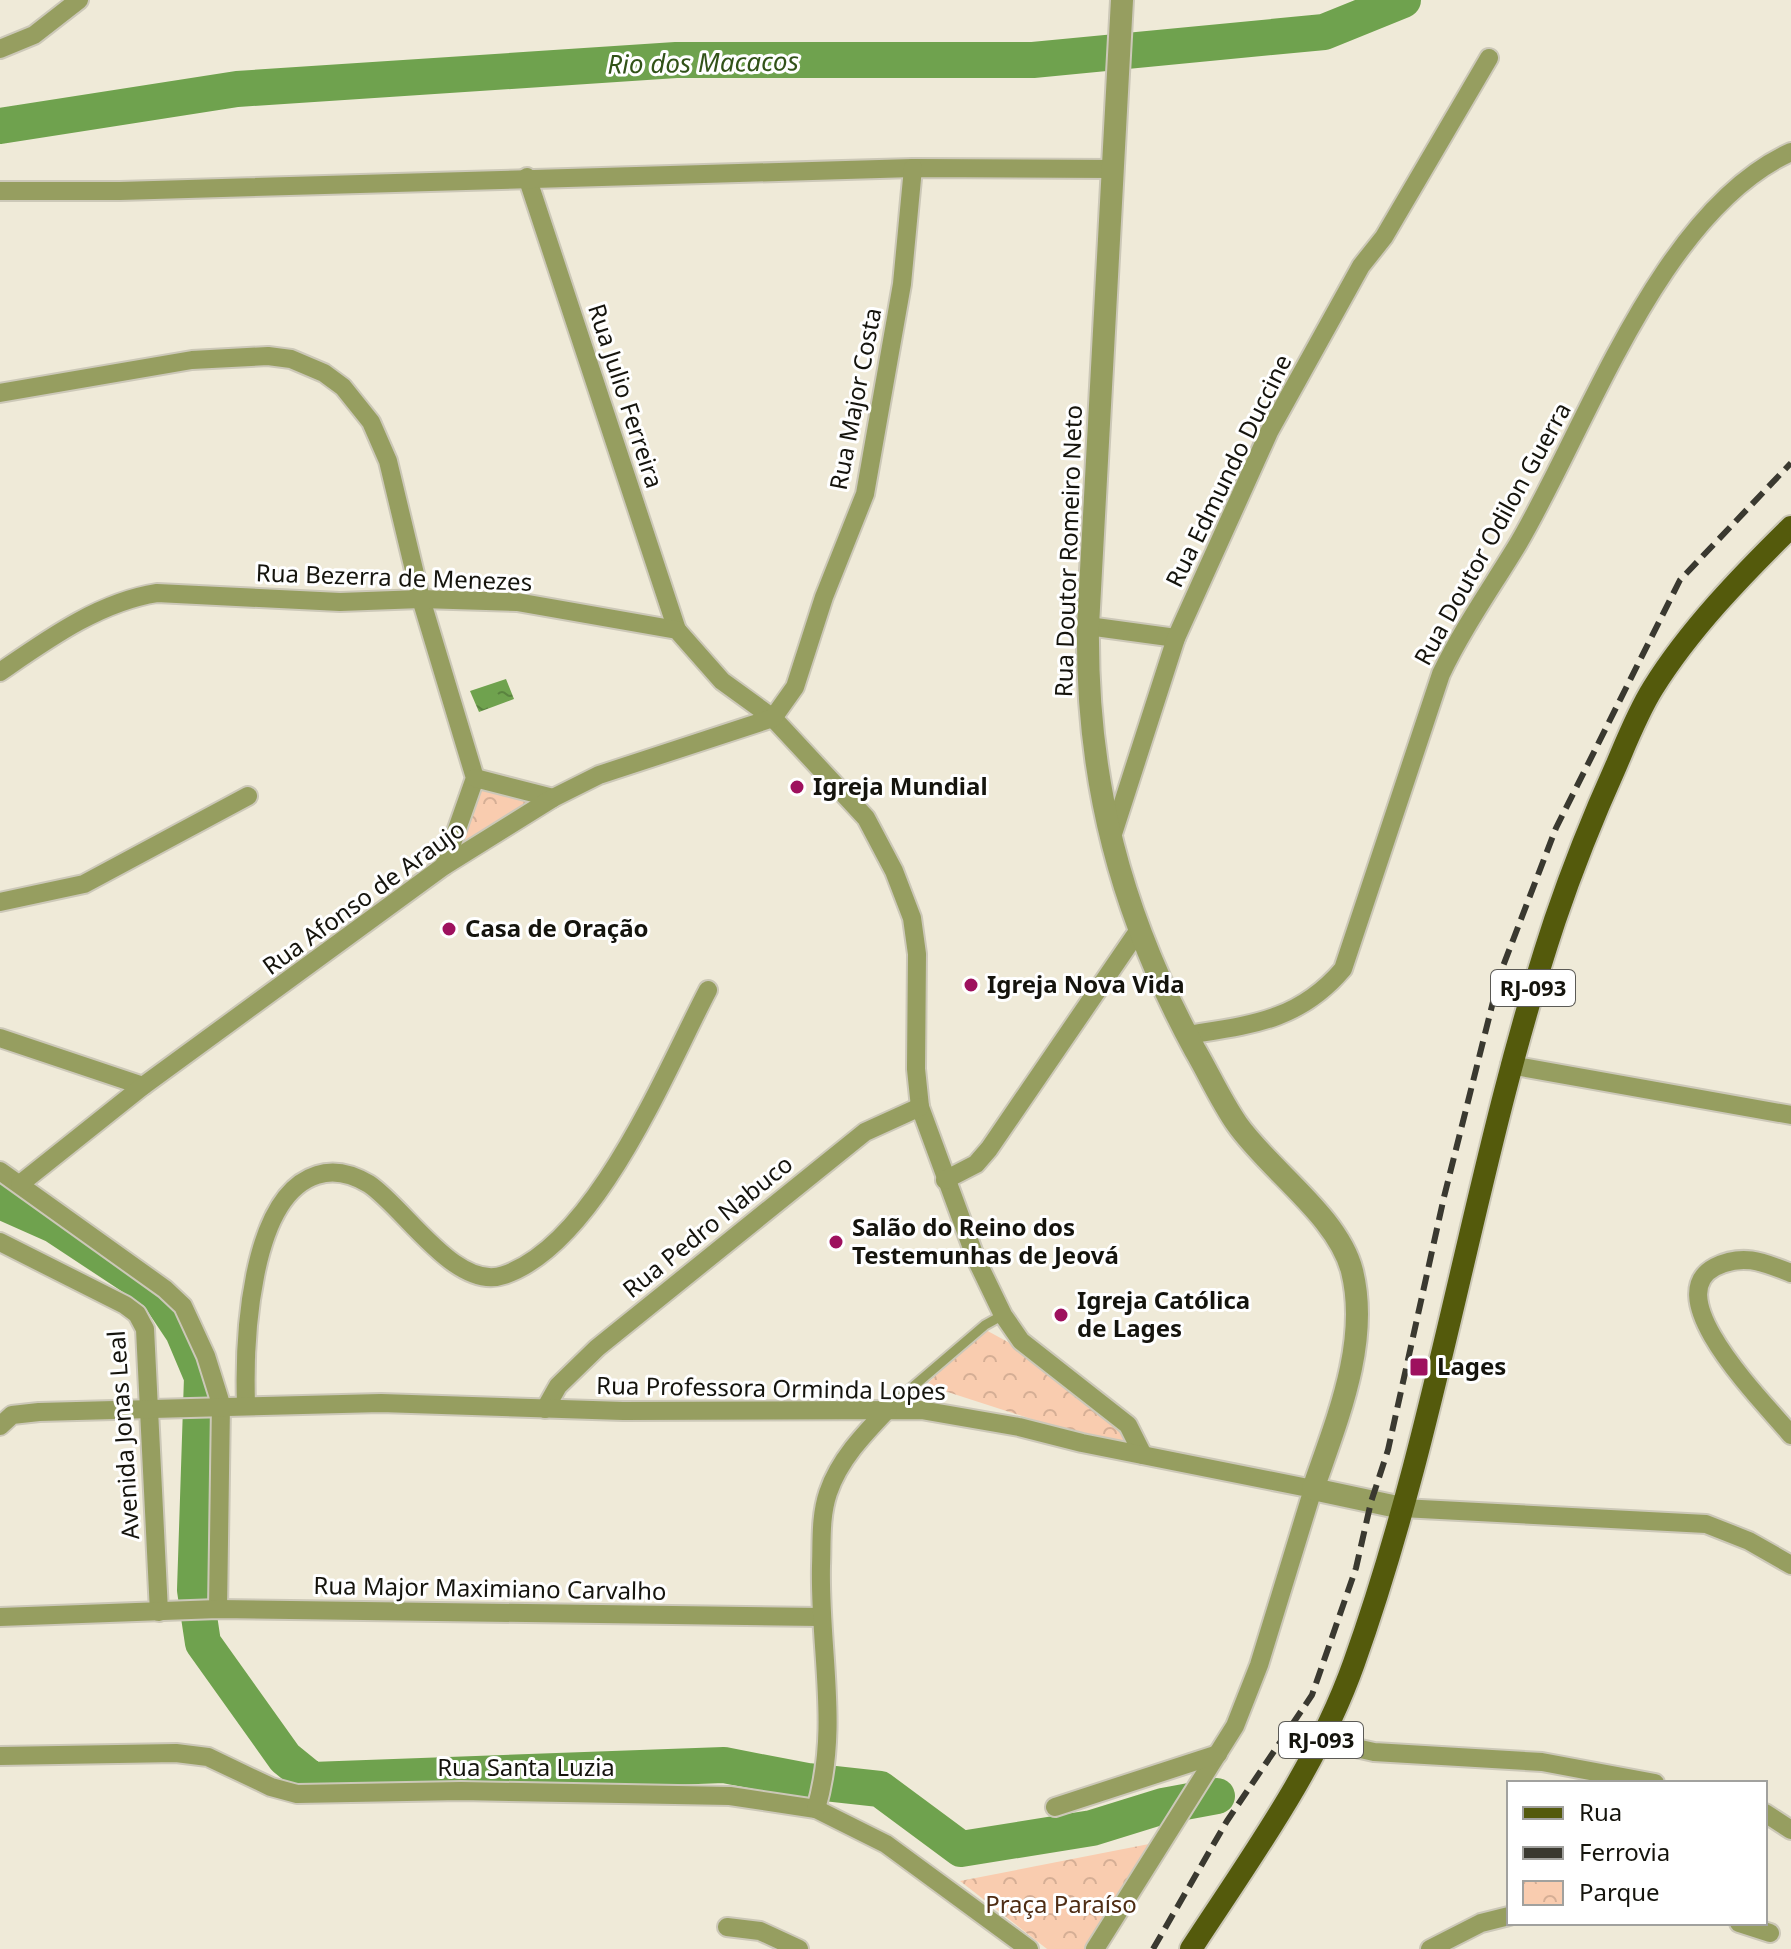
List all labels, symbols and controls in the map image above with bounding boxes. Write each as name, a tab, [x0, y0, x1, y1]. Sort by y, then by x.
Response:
water label: Rio dos Macacos	[607, 42, 799, 82]
street label: Rua Julio Ferreira	[581, 299, 672, 492]
street label: Rua Major Costa	[821, 305, 888, 493]
street label: Rua Edmundo Duccine	[1157, 348, 1298, 592]
street label: Rua Doutor Odilon Guerra	[1406, 396, 1578, 671]
street label: Rua Doutor Romeiro Neto	[1046, 404, 1089, 698]
street label: Rua Bezerra de Menezes	[255, 555, 533, 598]
place label: Igreja Mundial	[813, 769, 988, 802]
marker: Igreja Mundial	[788, 778, 806, 796]
street label: Rua Afonso de Araujo	[255, 812, 471, 982]
place label: Casa de Oração	[465, 911, 649, 944]
marker: Casa de Oração	[440, 920, 458, 938]
place label: Igreja Nova Vida	[987, 967, 1185, 1000]
road number: RJ-093	[1491, 970, 1575, 1006]
marker: Igreja Nova Vida	[962, 976, 980, 994]
street label: Rua Pedro Nabuco	[615, 1147, 799, 1305]
place label: Salão do Reino dos Testemunhas de Jeová	[852, 1210, 1119, 1271]
marker: Salão do Reino dos Testemunhas de Jeová	[827, 1233, 845, 1251]
place label: Igreja Católica de Lages	[1077, 1283, 1250, 1344]
marker: Igreja Católica de Lages	[1052, 1306, 1070, 1324]
street label: Avenida Jonas Leal	[99, 1329, 146, 1541]
place label: Lages	[1437, 1349, 1506, 1382]
marker: Lages	[1408, 1356, 1430, 1378]
street label: Rua Professora Orminda Lopes	[596, 1368, 946, 1407]
street label: Rua Major Maximiano Carvalho	[313, 1568, 667, 1607]
road number: RJ-093	[1279, 1722, 1363, 1758]
street label: Rua Santa Luzia	[437, 1750, 615, 1783]
legend	[1507, 1781, 1767, 1925]
text: Rua	[1579, 1795, 1622, 1828]
text: Ferrovia	[1579, 1835, 1670, 1868]
text: Parque	[1579, 1875, 1660, 1908]
park label: Praça Paraíso	[985, 1887, 1137, 1920]

